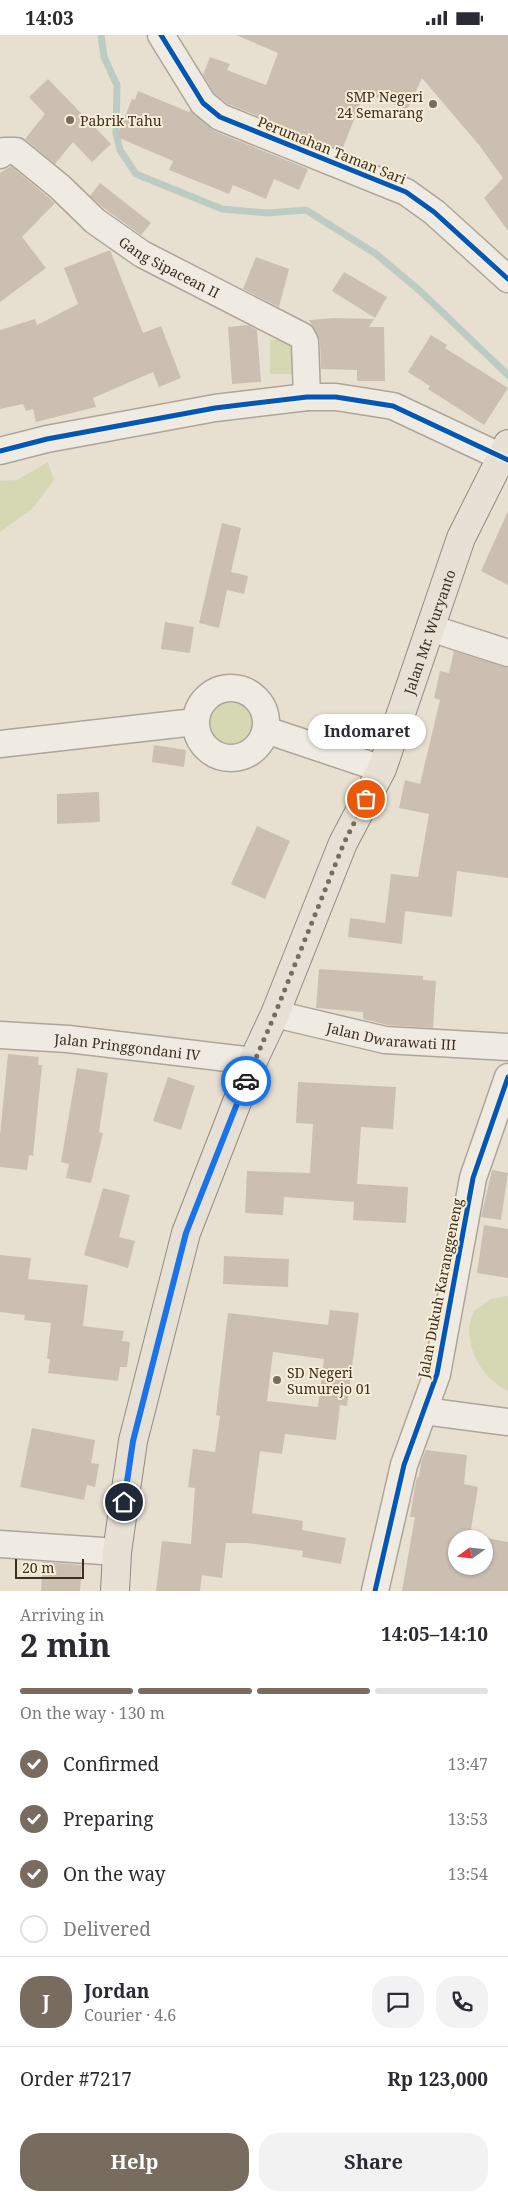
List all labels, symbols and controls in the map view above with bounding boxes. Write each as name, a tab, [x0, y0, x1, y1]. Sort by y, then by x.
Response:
text: 14:03	[25, 5, 74, 31]
place label: SMP Negeri 24 Semarang	[337, 87, 424, 122]
marker: SMP Negeri 24 Semarang	[427, 98, 439, 110]
place label: Pabrik Tahu	[80, 111, 162, 130]
street label: Perumahan Taman Sari	[255, 112, 409, 189]
marker: Pabrik Tahu	[64, 114, 76, 126]
street label: Gang Sipacean II	[116, 231, 223, 302]
street label: Jalan Mr. Wuryanto	[398, 567, 459, 698]
callout: Indomaret	[307, 714, 425, 749]
text: Indomaret	[324, 720, 410, 742]
pin	[345, 778, 387, 820]
icon: bag	[352, 785, 380, 813]
street label: Jalan Dwarawati III	[324, 1017, 457, 1054]
street label: Jalan Pringgondani IV	[53, 1029, 202, 1064]
courier	[221, 1056, 271, 1106]
icon: car	[232, 1067, 260, 1095]
street label: Jalan Dukuh Karanggeneng	[413, 1196, 467, 1381]
place label: SD Negeri Sumurejo 01	[287, 1363, 371, 1398]
marker: SD Negeri Sumurejo 01	[271, 1374, 283, 1386]
pin	[103, 1481, 145, 1523]
icon: home	[110, 1488, 138, 1516]
north arrow	[448, 1530, 492, 1575]
map controls	[448, 1530, 493, 1575]
scale bar	[15, 1556, 84, 1579]
text: 20 m	[22, 1558, 55, 1577]
text: Arriving in	[20, 1604, 104, 1626]
text: 14:05–14:10	[381, 1621, 488, 1647]
text: 2 min	[20, 1623, 111, 1666]
text: On the way · 130 m	[20, 1702, 165, 1724]
icon: check	[20, 1750, 48, 1778]
text: Confirmed	[63, 1751, 159, 1777]
text: 13:47	[448, 1753, 488, 1775]
icon: check	[20, 1805, 48, 1833]
text: Preparing	[63, 1806, 153, 1832]
text: 13:53	[448, 1808, 488, 1830]
icon: check	[20, 1860, 48, 1888]
text: On the way	[63, 1861, 166, 1887]
text: 13:54	[448, 1863, 488, 1885]
text: Delivered	[63, 1916, 151, 1942]
button: chat	[372, 1976, 424, 2028]
button: phone	[436, 1976, 488, 2028]
text: Jordan	[84, 1978, 150, 2004]
text: J	[42, 1989, 50, 2015]
text: Courier · 4.6	[84, 2004, 176, 2026]
text: Order #7217	[20, 2066, 132, 2092]
text: Rp 123,000	[387, 2066, 488, 2092]
button: Help	[20, 2133, 249, 2191]
button: Share	[259, 2133, 488, 2191]

